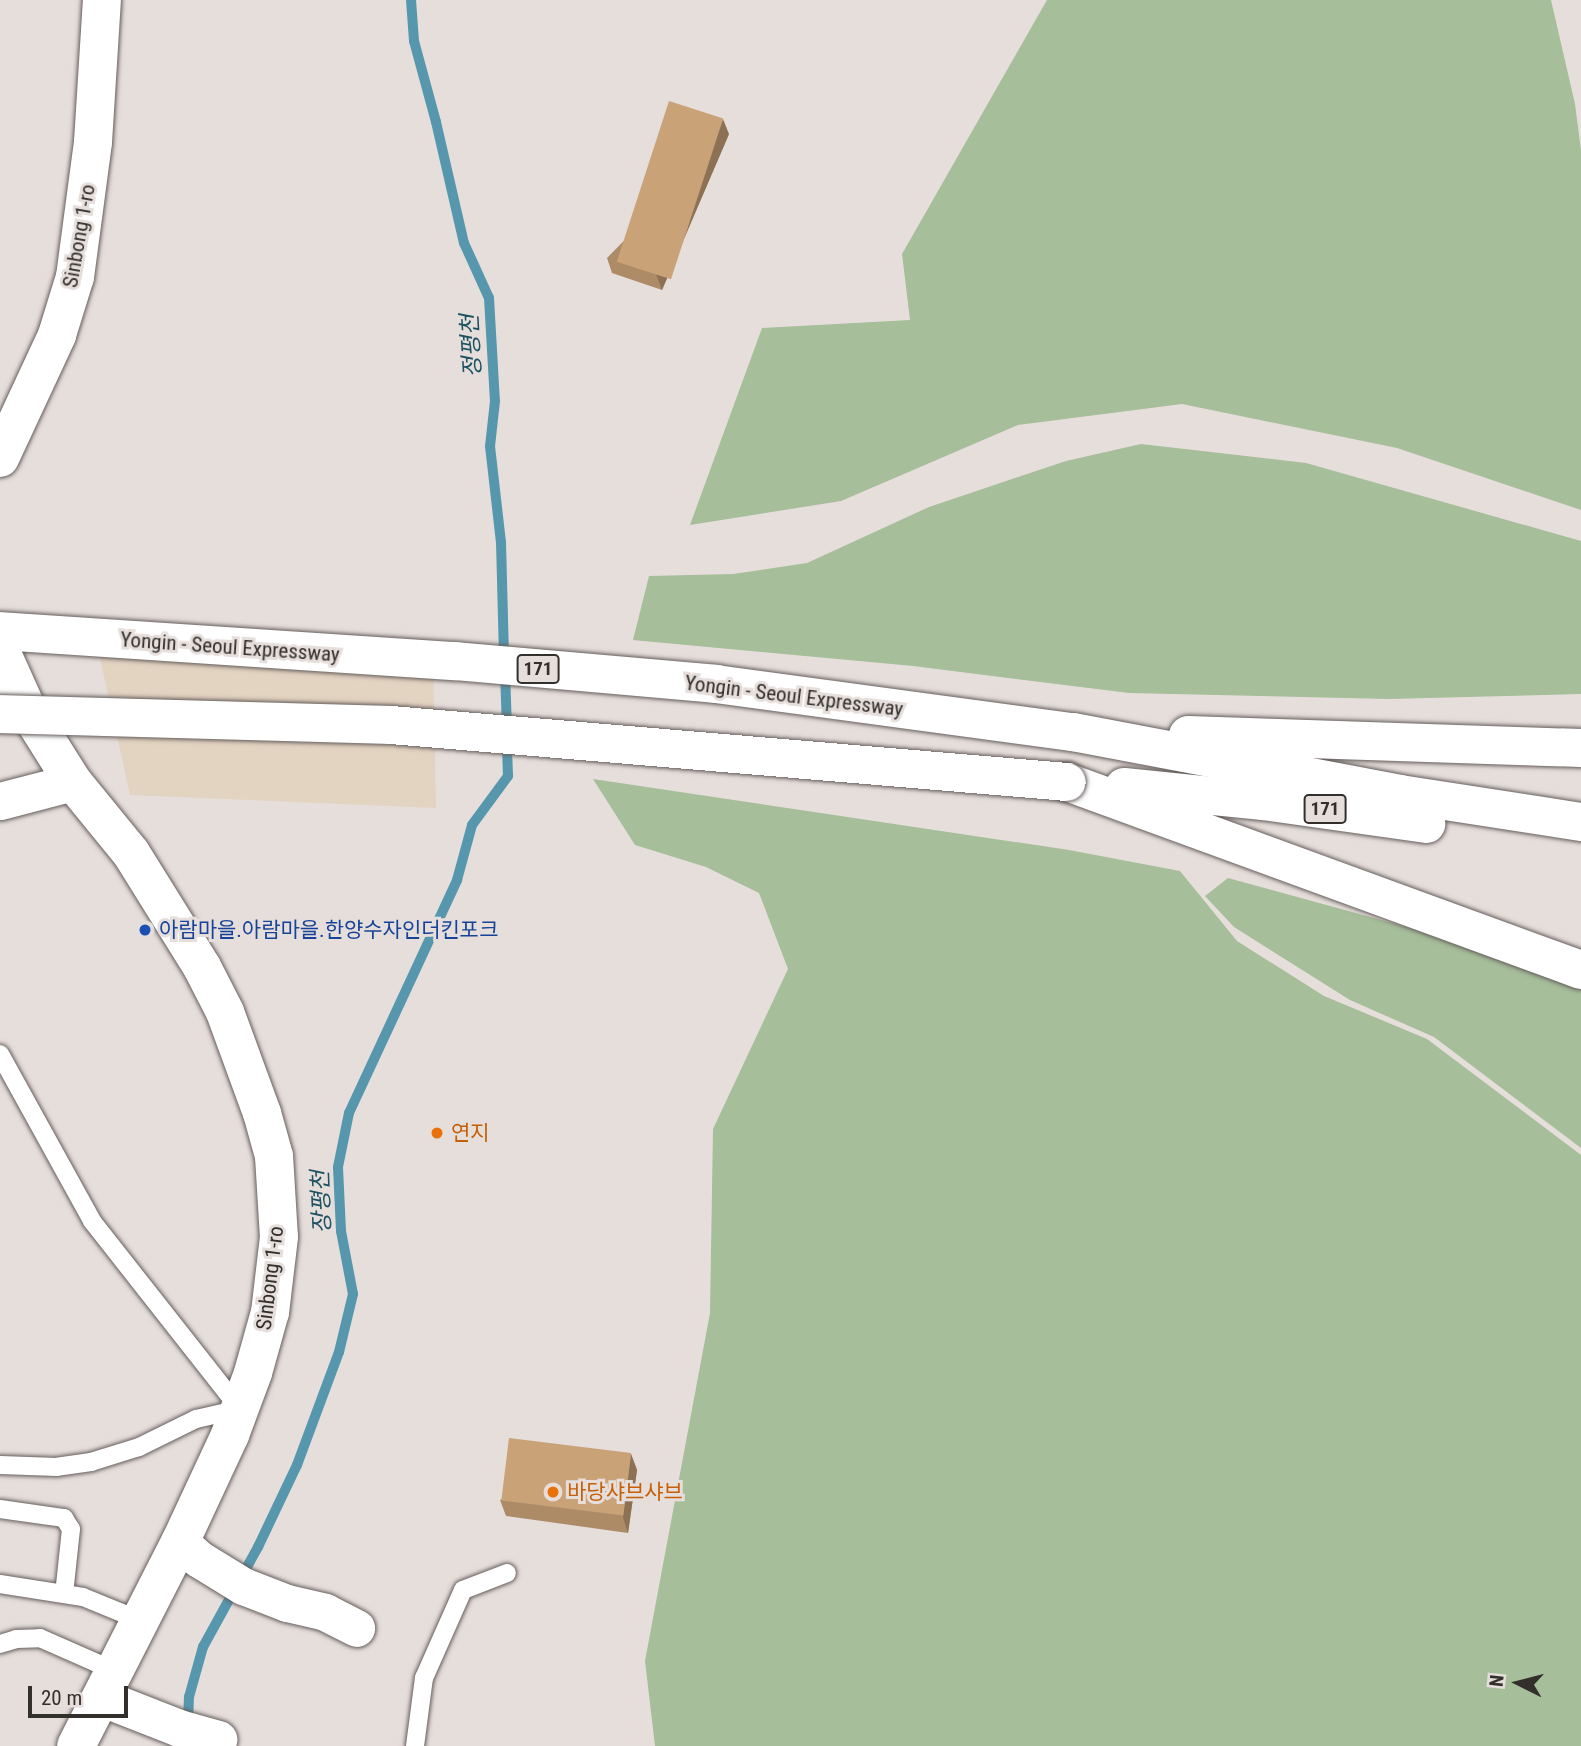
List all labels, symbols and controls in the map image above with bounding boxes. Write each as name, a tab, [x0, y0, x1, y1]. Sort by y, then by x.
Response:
street label: Sinbong 1-ro	[58, 182, 100, 290]
water label: 정평천	[457, 314, 487, 378]
street label: Yongin - Seoul Expressway	[119, 627, 341, 667]
road number: 171	[515, 654, 561, 684]
street label: Yongin - Seoul Expressway	[683, 670, 905, 722]
road number: 171	[1302, 794, 1348, 824]
place label: 아람마을.아람마을.한양수자인더킨포크	[159, 917, 499, 943]
marker: 아람마을.아람마을.한양수자인더킨포크	[137, 922, 153, 938]
place label: 연지	[451, 1120, 490, 1146]
marker: 연지	[429, 1125, 445, 1141]
water label: 장평천	[307, 1170, 337, 1234]
street label: Sinbong 1-ro	[251, 1225, 289, 1331]
place label: 바당샤브샤브	[567, 1479, 683, 1505]
marker: 바당샤브샤브	[545, 1484, 561, 1500]
north arrow	[1483, 1648, 1553, 1718]
scale bar	[32, 1672, 131, 1716]
text: N	[1485, 1674, 1509, 1688]
text: 20 m	[41, 1686, 82, 1710]

